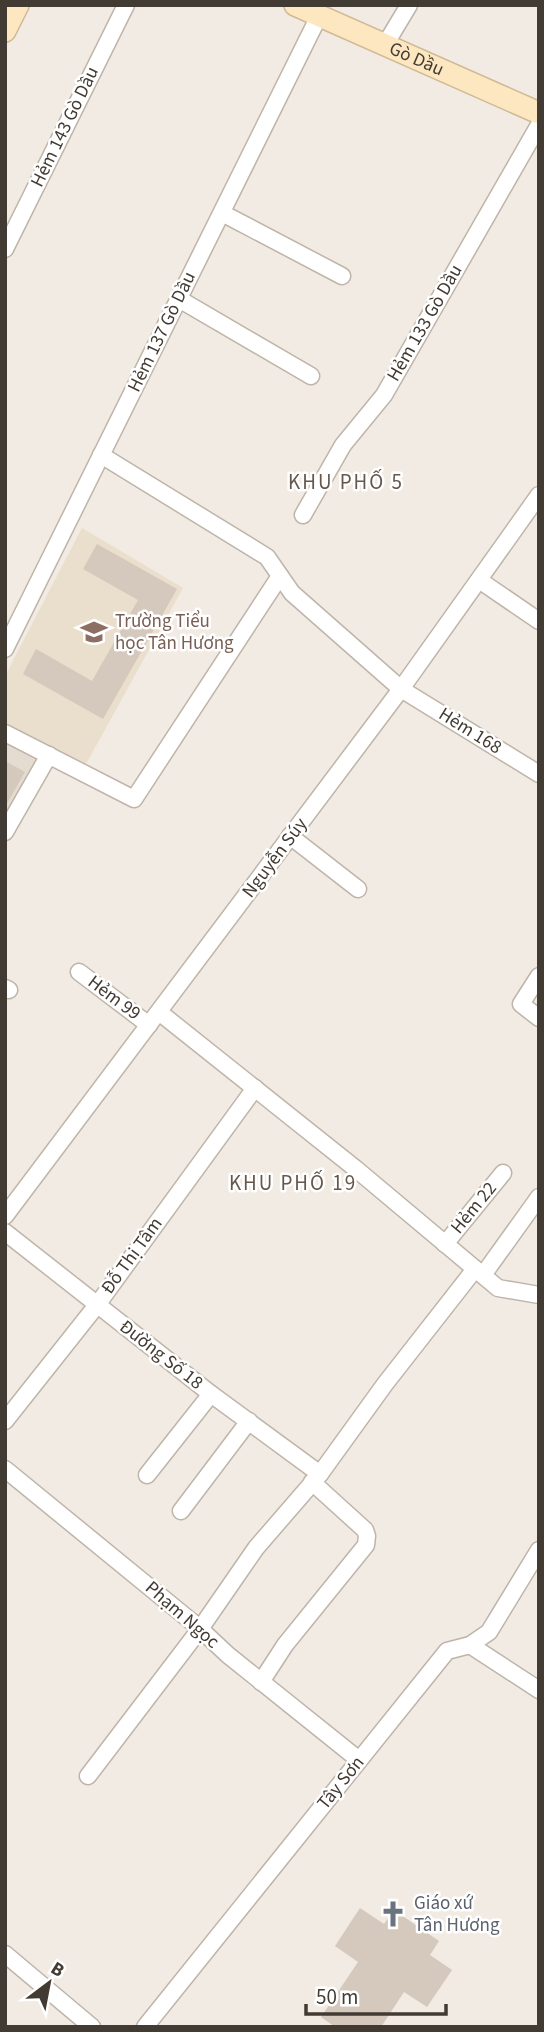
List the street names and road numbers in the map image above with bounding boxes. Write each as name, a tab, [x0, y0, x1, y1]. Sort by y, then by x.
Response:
street label: Gò Dầu	[385, 35, 448, 83]
street label: Hẻm 143 Gò Dầu	[24, 62, 106, 192]
street label: Hẻm 133 Gò Dầu	[381, 260, 469, 386]
street label: Hẻm 137 Gò Dầu	[121, 267, 203, 397]
street label: Hẻm 168	[433, 701, 507, 761]
street label: Nguyễn Súy	[236, 812, 314, 904]
street label: Hẻm 99	[82, 969, 146, 1027]
street label: Hẻm 22	[445, 1176, 503, 1240]
street label: Đỗ Thị Tâm	[95, 1212, 169, 1300]
street label: Đường Số 18	[113, 1314, 209, 1396]
street label: Phạm Ngọc	[139, 1575, 225, 1655]
street label: Tây Sơn	[311, 1750, 371, 1816]

